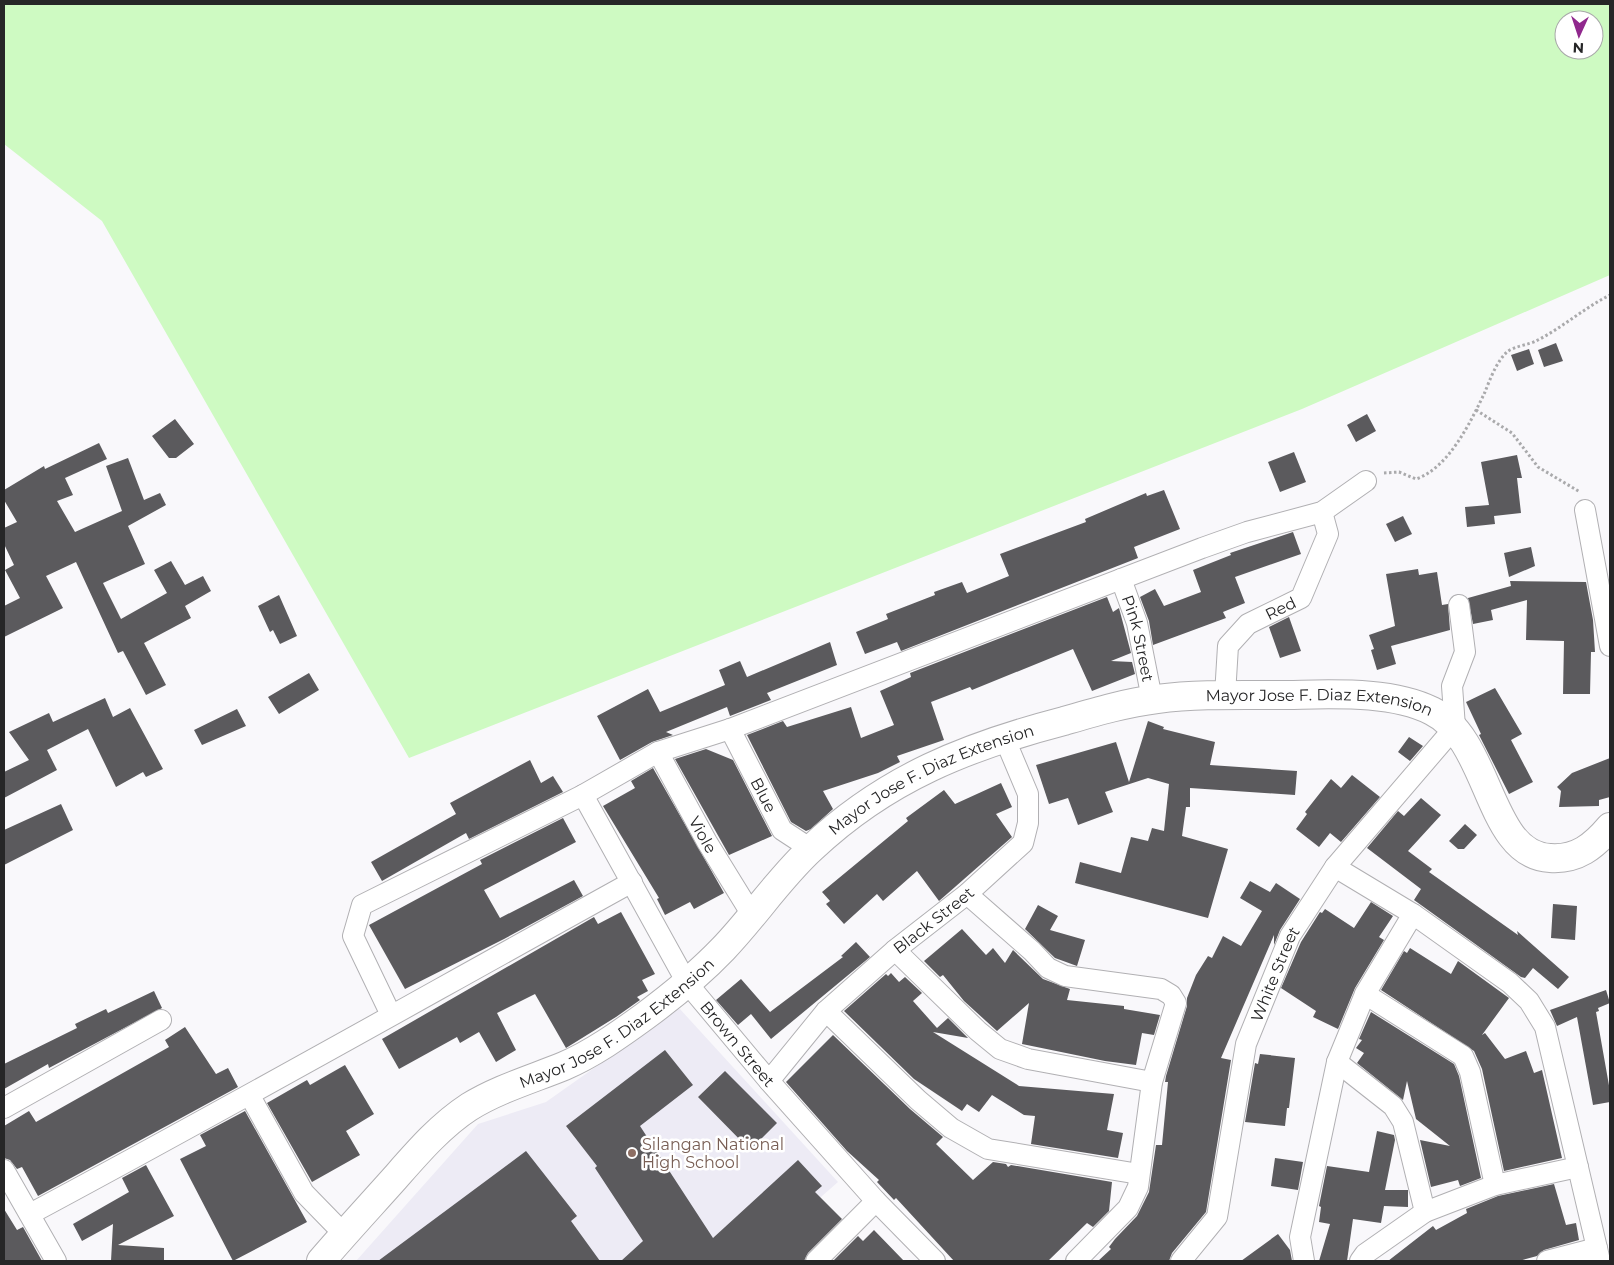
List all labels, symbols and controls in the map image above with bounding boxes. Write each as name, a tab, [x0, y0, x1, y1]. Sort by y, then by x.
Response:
north arrow	[1554, 10, 1604, 60]
text: N	[1572, 39, 1584, 57]
street label: Pink Street	[1118, 592, 1158, 684]
street label: Red	[1262, 592, 1299, 624]
street label: Mayor Jose F. Diaz Extension	[1205, 685, 1436, 720]
street label: Mayor Jose F. Diaz Extension	[824, 720, 1036, 839]
street label: Blue	[747, 774, 781, 816]
street label: Viole	[685, 813, 721, 856]
street label: Black Street	[889, 883, 978, 957]
street label: White Street	[1247, 922, 1303, 1024]
street label: Mayor Jose F. Diaz Extension	[517, 954, 718, 1092]
street label: Brown Street	[697, 997, 779, 1091]
place label: Silangan National High School	[642, 1135, 784, 1172]
marker: Silangan National High School	[626, 1147, 638, 1159]

